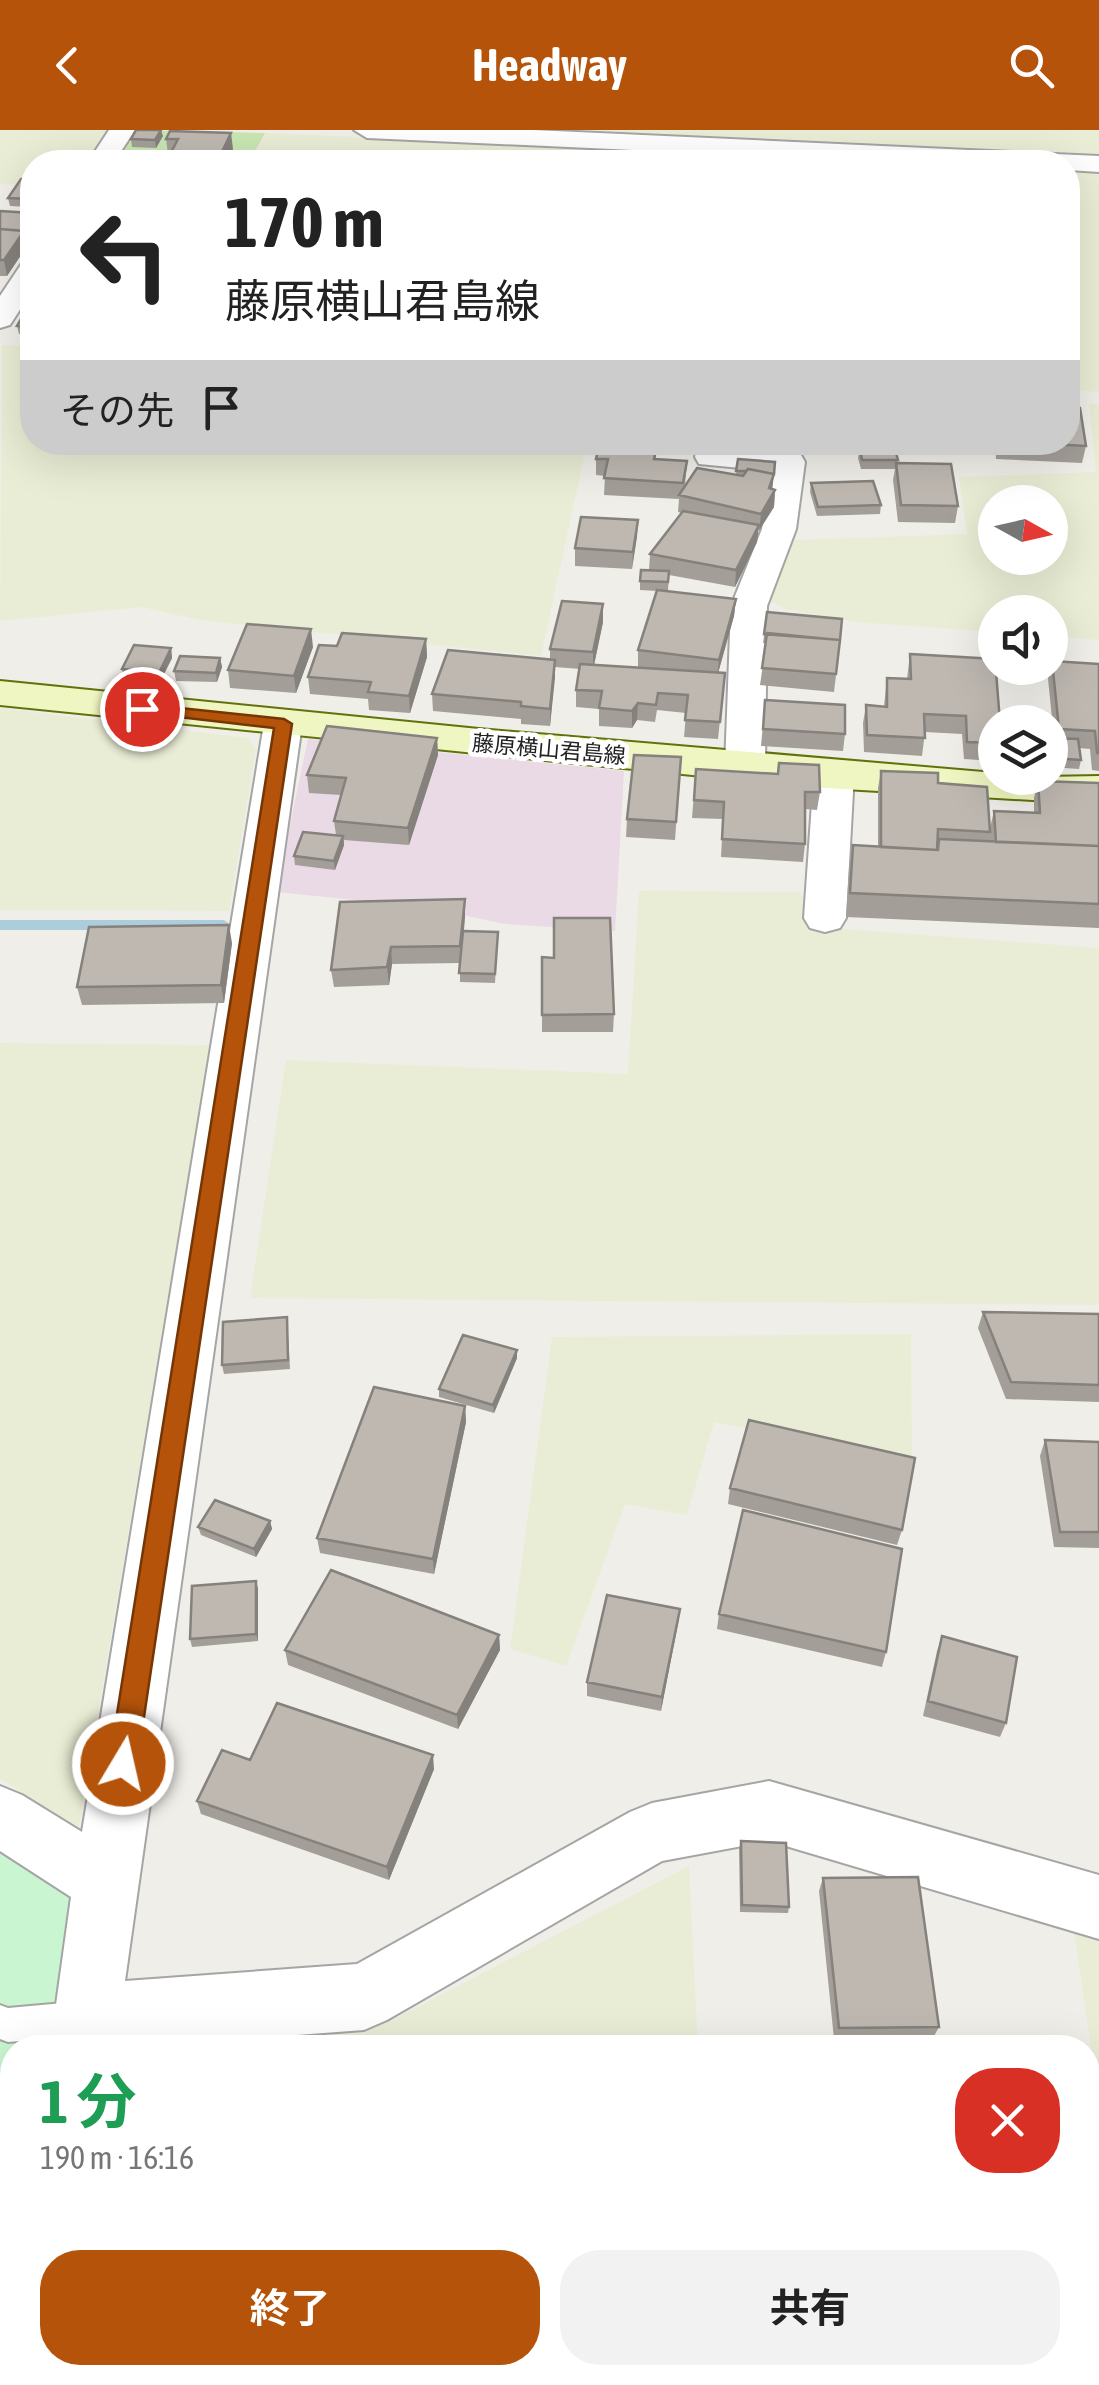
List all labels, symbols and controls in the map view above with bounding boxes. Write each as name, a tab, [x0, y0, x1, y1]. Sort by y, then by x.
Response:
icon: back	[40, 38, 95, 93]
icon: search	[1004, 38, 1059, 93]
text: Headway	[472, 39, 627, 91]
text: 170 m	[225, 182, 384, 262]
icon: left	[60, 190, 190, 320]
text: 藤原横山君島線	[225, 275, 540, 327]
icon: arrive	[194, 380, 249, 435]
text: その先	[60, 389, 174, 432]
north arrow	[978, 485, 1068, 575]
map controls	[978, 485, 1068, 795]
button: sound	[978, 595, 1068, 685]
pin	[100, 667, 185, 752]
icon: arrive	[115, 682, 170, 737]
button: layers	[978, 705, 1068, 795]
street label: 藤原横山君島線	[471, 729, 627, 769]
position arrow	[71, 1712, 175, 1816]
text: 1 分	[40, 2067, 136, 2136]
button: close	[955, 2068, 1060, 2173]
text: 190 m · 16:16	[40, 2139, 194, 2176]
button: 終了	[40, 2250, 540, 2365]
button: 共有	[560, 2250, 1060, 2365]

